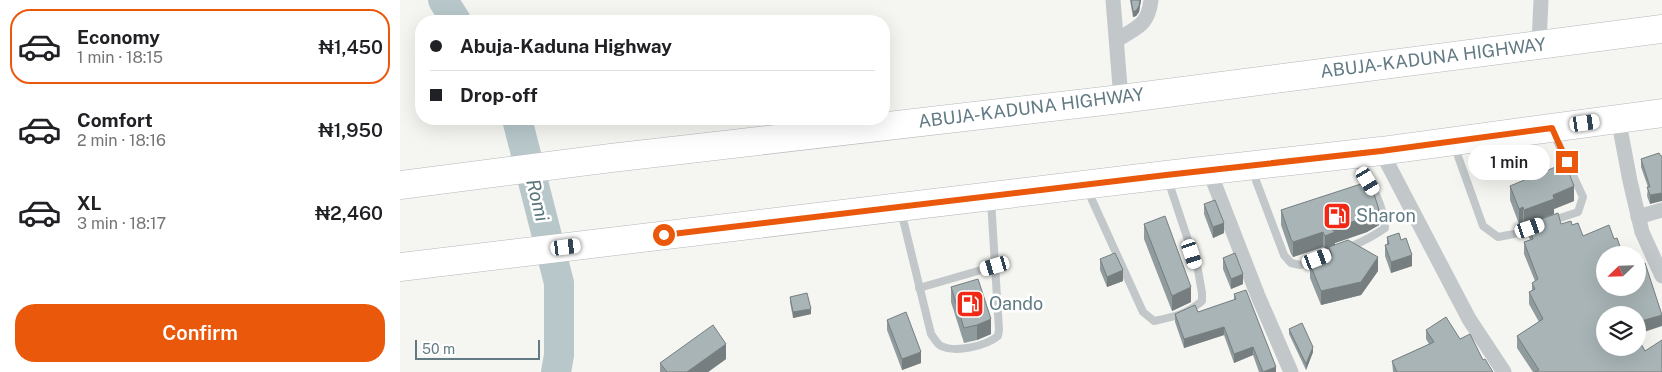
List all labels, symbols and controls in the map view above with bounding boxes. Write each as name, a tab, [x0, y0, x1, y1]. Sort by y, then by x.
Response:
icon: car	[17, 24, 62, 69]
text: Economy	[77, 26, 160, 48]
street label: ABUJA-KADUNA HIGHWAY	[1319, 33, 1547, 82]
text: Abuja-Kaduna Highway	[460, 35, 672, 57]
text: ₦1,450	[319, 36, 383, 58]
text: 1 min · 18:15	[77, 48, 163, 67]
street label: ABUJA-KADUNA HIGHWAY	[917, 83, 1145, 132]
text: Drop-off	[460, 84, 537, 106]
icon: car	[17, 107, 62, 152]
text: Comfort	[77, 109, 153, 131]
car	[1569, 113, 1600, 133]
text: ₦1,950	[318, 119, 383, 141]
text: 2 min · 18:16	[77, 131, 166, 150]
callout: 1 min	[1467, 144, 1550, 180]
route end	[1556, 151, 1578, 173]
text: 1 min	[1490, 153, 1528, 172]
car	[1353, 164, 1382, 198]
water label: Romi	[522, 177, 554, 224]
icon: car	[17, 190, 62, 235]
text: XL	[77, 192, 102, 214]
fuel station icon: Sharon	[1322, 201, 1352, 231]
text: ₦2,460	[315, 202, 383, 224]
place label: Sharon	[1356, 205, 1416, 226]
text: 3 min · 18:17	[77, 214, 166, 233]
car	[1513, 216, 1546, 240]
route start	[653, 224, 675, 246]
car	[1180, 237, 1203, 271]
car	[550, 238, 581, 256]
north arrow	[1596, 246, 1646, 296]
map controls	[1596, 246, 1646, 356]
car	[1300, 247, 1333, 271]
car	[978, 255, 1011, 277]
fuel station icon: Oando	[955, 289, 985, 319]
place label: Oando	[989, 293, 1043, 314]
button: Confirm	[15, 304, 385, 362]
button: layers	[1596, 306, 1646, 356]
scale bar	[415, 337, 540, 360]
text: 50 m	[422, 341, 455, 357]

